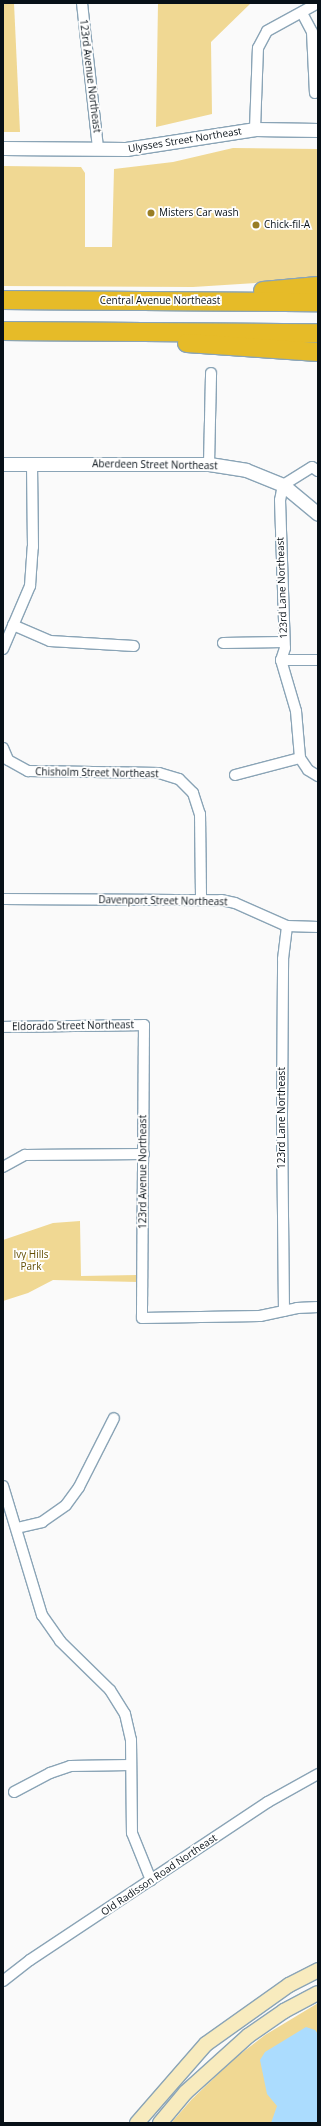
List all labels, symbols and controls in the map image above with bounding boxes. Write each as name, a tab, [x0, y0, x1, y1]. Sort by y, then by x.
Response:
street label: 123rd Avenue Northeast	[77, 19, 103, 133]
street label: Ulysses Street Northeast	[127, 125, 243, 155]
place label: Misters Car wash	[159, 207, 239, 219]
marker: Misters Car wash	[146, 208, 156, 218]
place label: Chick-fil-A	[264, 219, 310, 231]
marker: Chick-fil-A	[251, 220, 261, 230]
street label: Central Avenue Northeast	[100, 295, 220, 307]
street label: Aberdeen Street Northeast	[92, 458, 218, 472]
street label: 123rd Lane Northeast	[274, 537, 290, 639]
street label: Chisholm Street Northeast	[35, 766, 159, 780]
street label: Davenport Street Northeast	[98, 894, 228, 908]
street label: Eldorado Street Northeast	[12, 1019, 134, 1033]
street label: 123rd Lane Northeast	[276, 1067, 288, 1169]
street label: 123rd Avenue Northeast	[137, 1115, 149, 1229]
park label: Ivy Hills Park	[13, 1248, 49, 1272]
street label: Old Radisson Road Northeast	[99, 1832, 219, 1918]

